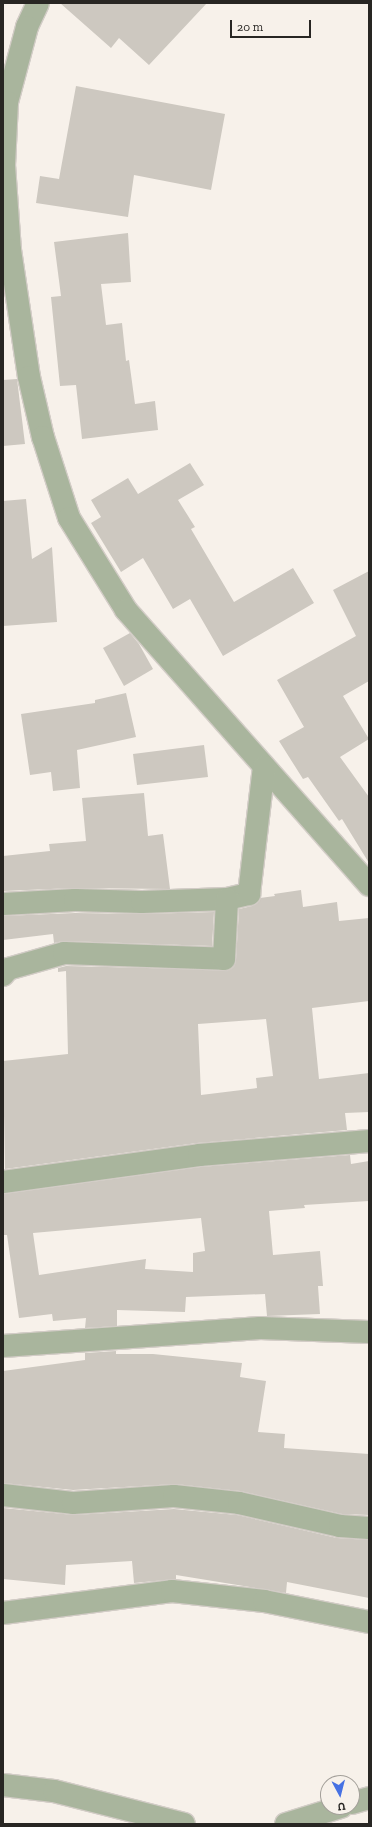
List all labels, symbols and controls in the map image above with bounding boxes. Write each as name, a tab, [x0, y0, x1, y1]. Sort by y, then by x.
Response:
scale bar	[232, 12, 313, 38]
text: 20 m	[237, 20, 263, 34]
north arrow	[320, 1775, 360, 1815]
text: U	[337, 1799, 346, 1813]

